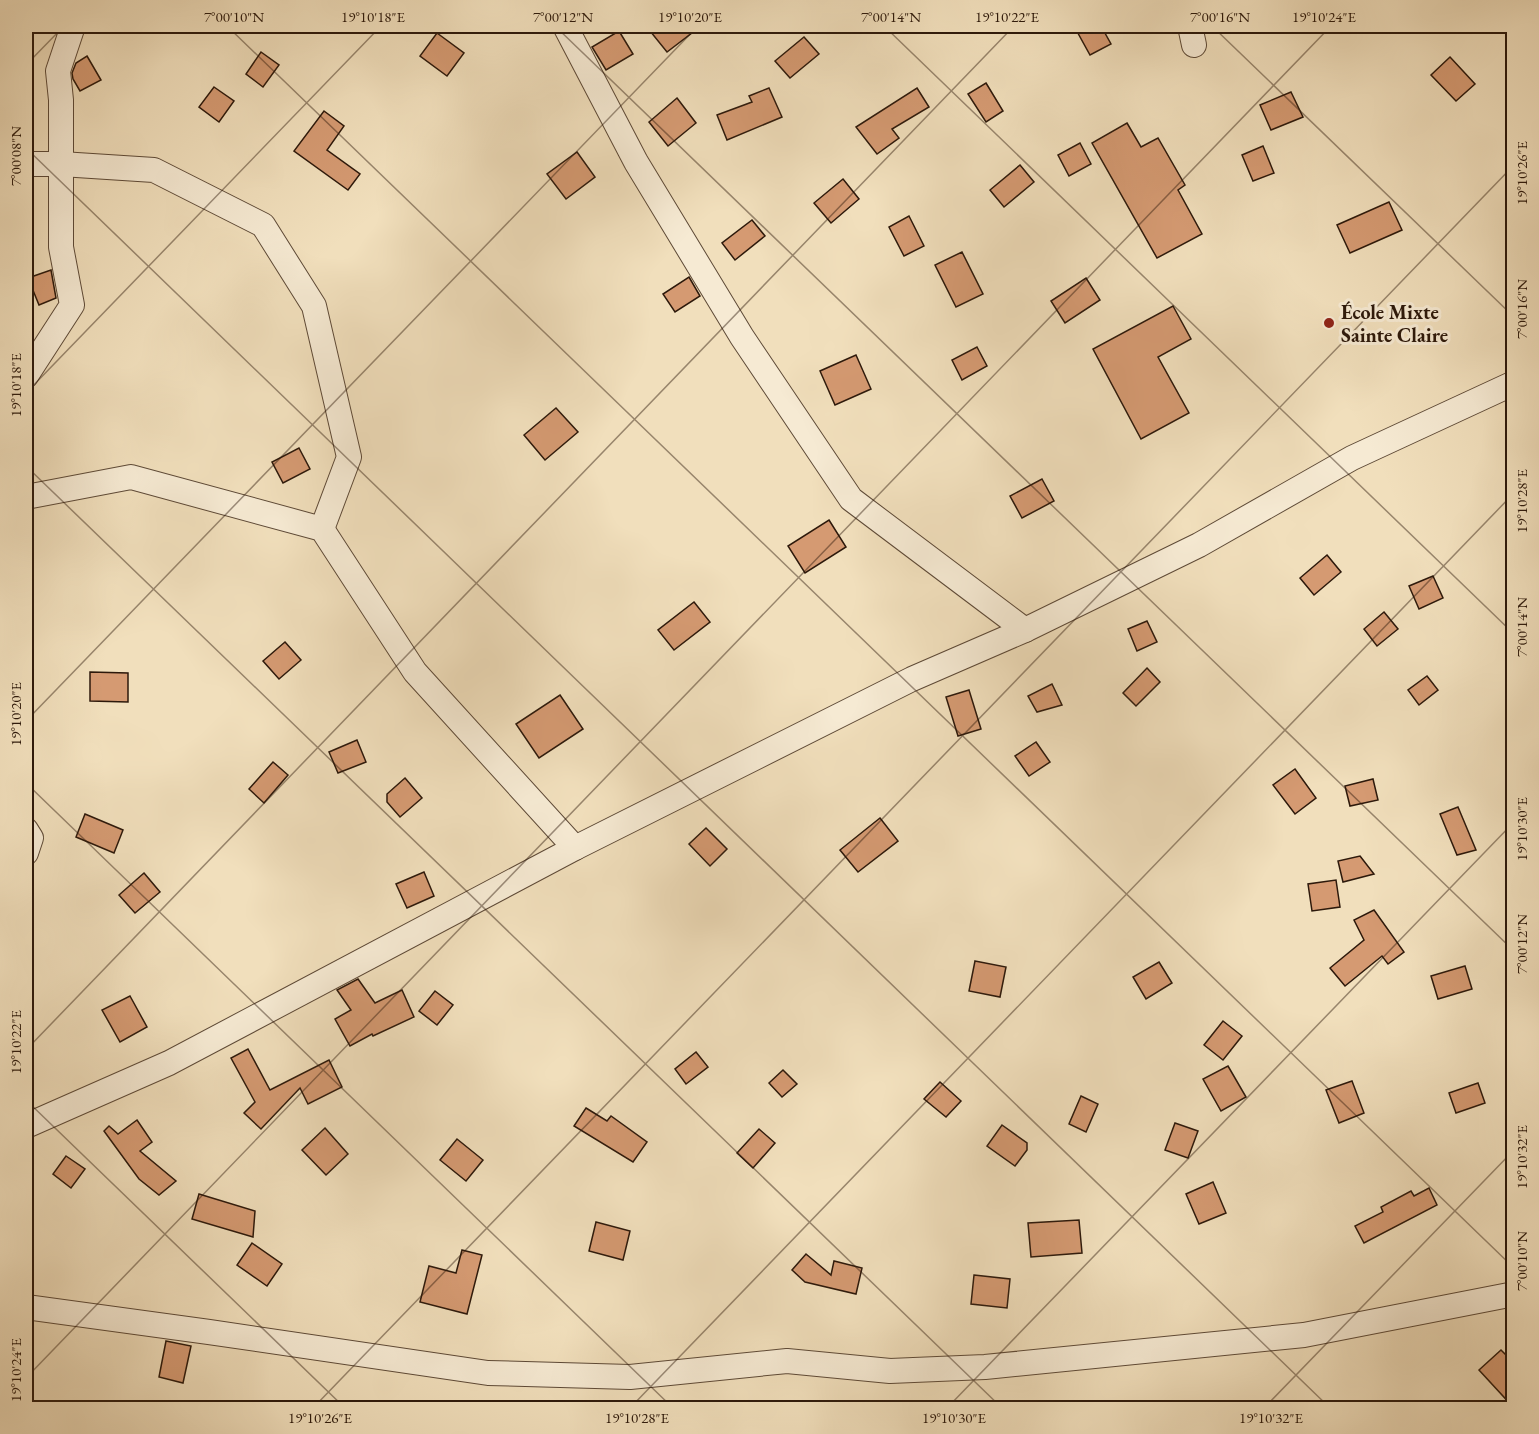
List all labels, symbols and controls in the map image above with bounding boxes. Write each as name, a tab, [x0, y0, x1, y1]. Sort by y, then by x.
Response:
text: 7°00'10"N	[204, 7, 264, 26]
text: 19°10'18"E	[341, 7, 406, 26]
text: 7°00'12"N	[533, 7, 593, 26]
text: 19°10'20"E	[658, 7, 723, 26]
text: 7°00'14"N	[861, 7, 921, 26]
text: 19°10'22"E	[975, 7, 1040, 26]
text: 7°00'16"N	[1190, 7, 1250, 26]
text: 19°10'24"E	[1292, 7, 1357, 26]
text: 7°00'08"N	[6, 126, 25, 186]
text: 19°10'26"E	[1512, 140, 1531, 205]
text: 7°00'16"N	[1512, 279, 1531, 339]
place label: École Mixte Sainte Claire	[1341, 299, 1448, 348]
marker: École Mixte Sainte Claire	[1322, 316, 1336, 330]
text: 19°10'18"E	[6, 352, 25, 417]
text: 19°10'28"E	[1512, 468, 1531, 533]
text: 7°00'14"N	[1512, 597, 1531, 657]
text: 19°10'20"E	[6, 681, 25, 746]
text: 19°10'30"E	[1512, 796, 1531, 861]
text: 7°00'12"N	[1512, 914, 1531, 974]
text: 19°10'22"E	[6, 1009, 25, 1074]
text: 19°10'32"E	[1512, 1124, 1531, 1189]
text: 7°00'10"N	[1512, 1231, 1531, 1291]
text: 19°10'24"E	[6, 1337, 25, 1402]
text: 19°10'26"E	[288, 1408, 353, 1427]
text: 19°10'28"E	[605, 1408, 670, 1427]
text: 19°10'30"E	[922, 1408, 987, 1427]
text: 19°10'32"E	[1239, 1408, 1304, 1427]

